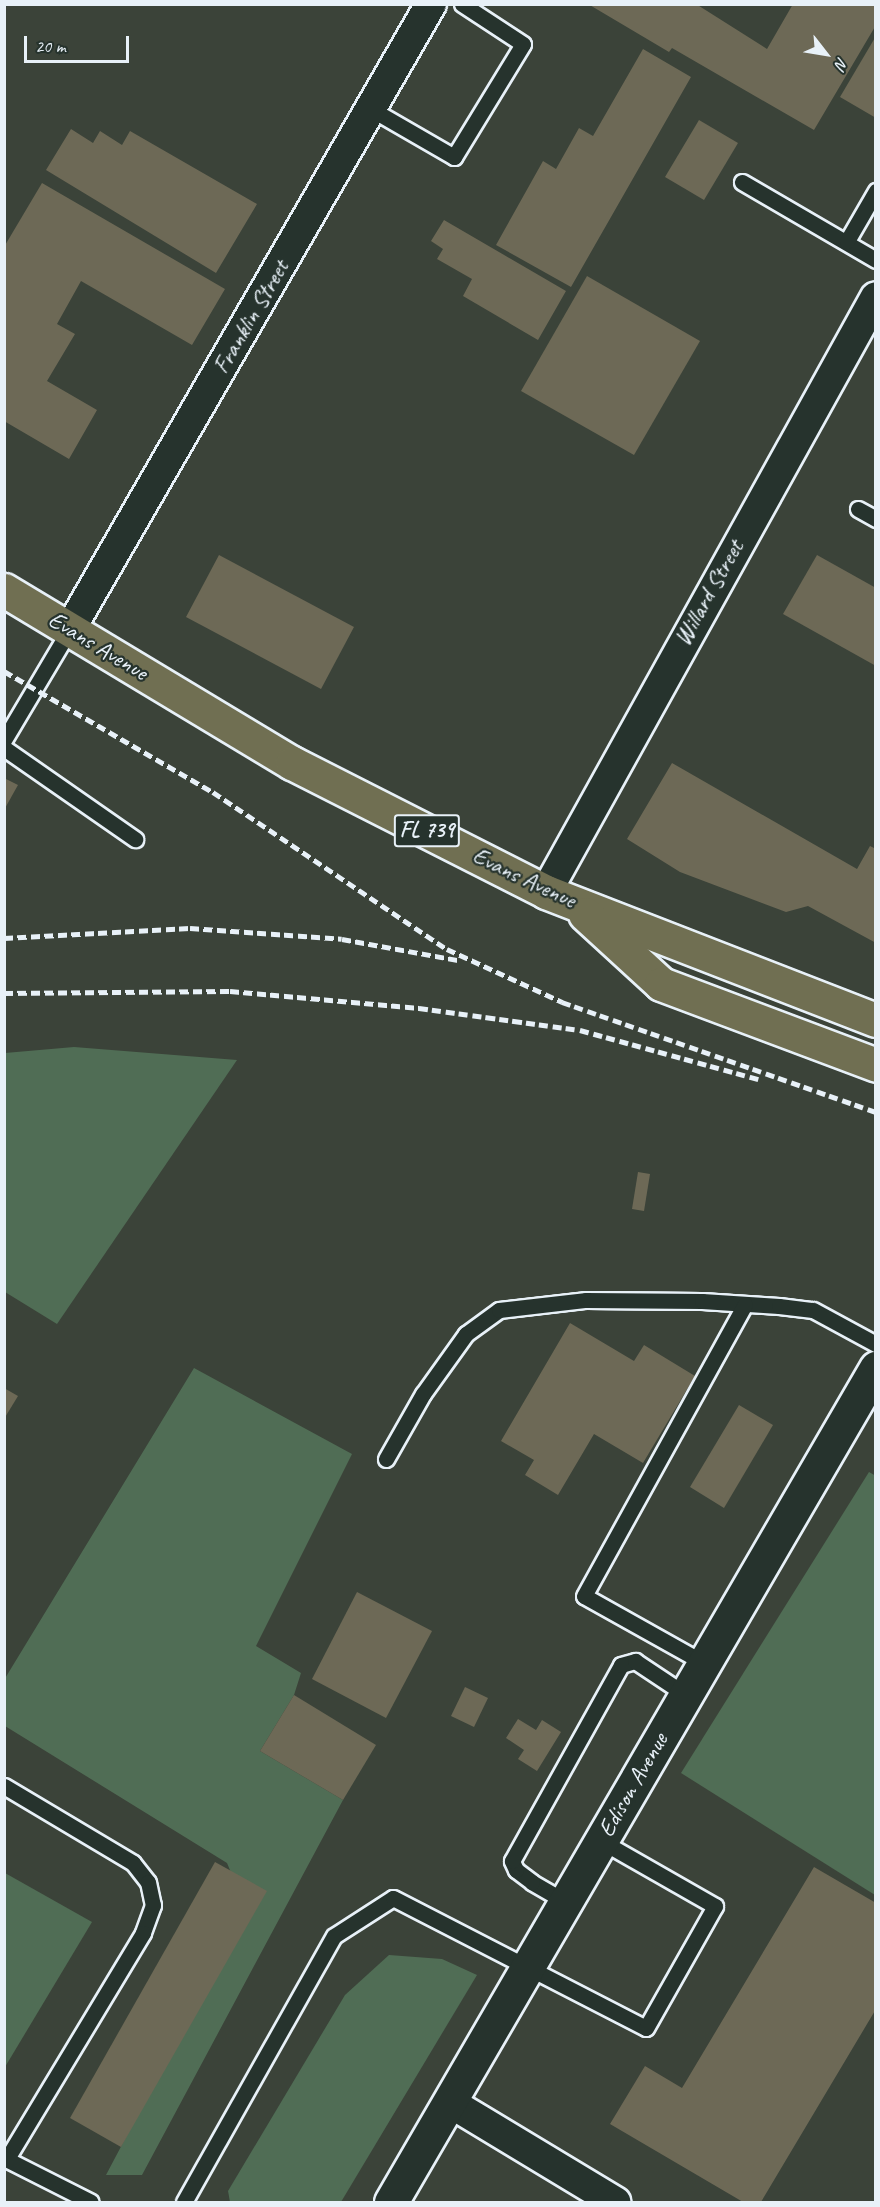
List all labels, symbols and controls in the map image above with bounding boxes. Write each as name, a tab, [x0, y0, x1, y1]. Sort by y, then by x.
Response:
scale bar	[27, 24, 132, 62]
north arrow	[796, 24, 856, 84]
text: 20 m	[35, 35, 66, 57]
text: N	[830, 54, 853, 73]
street label: Franklin Street	[207, 255, 295, 379]
street label: Willard Street	[668, 535, 750, 651]
street label: Evans Avenue	[43, 605, 153, 687]
road number: FL 739	[392, 812, 462, 850]
street label: Evans Avenue	[468, 842, 580, 914]
street label: Edison Avenue	[592, 1728, 674, 1842]

